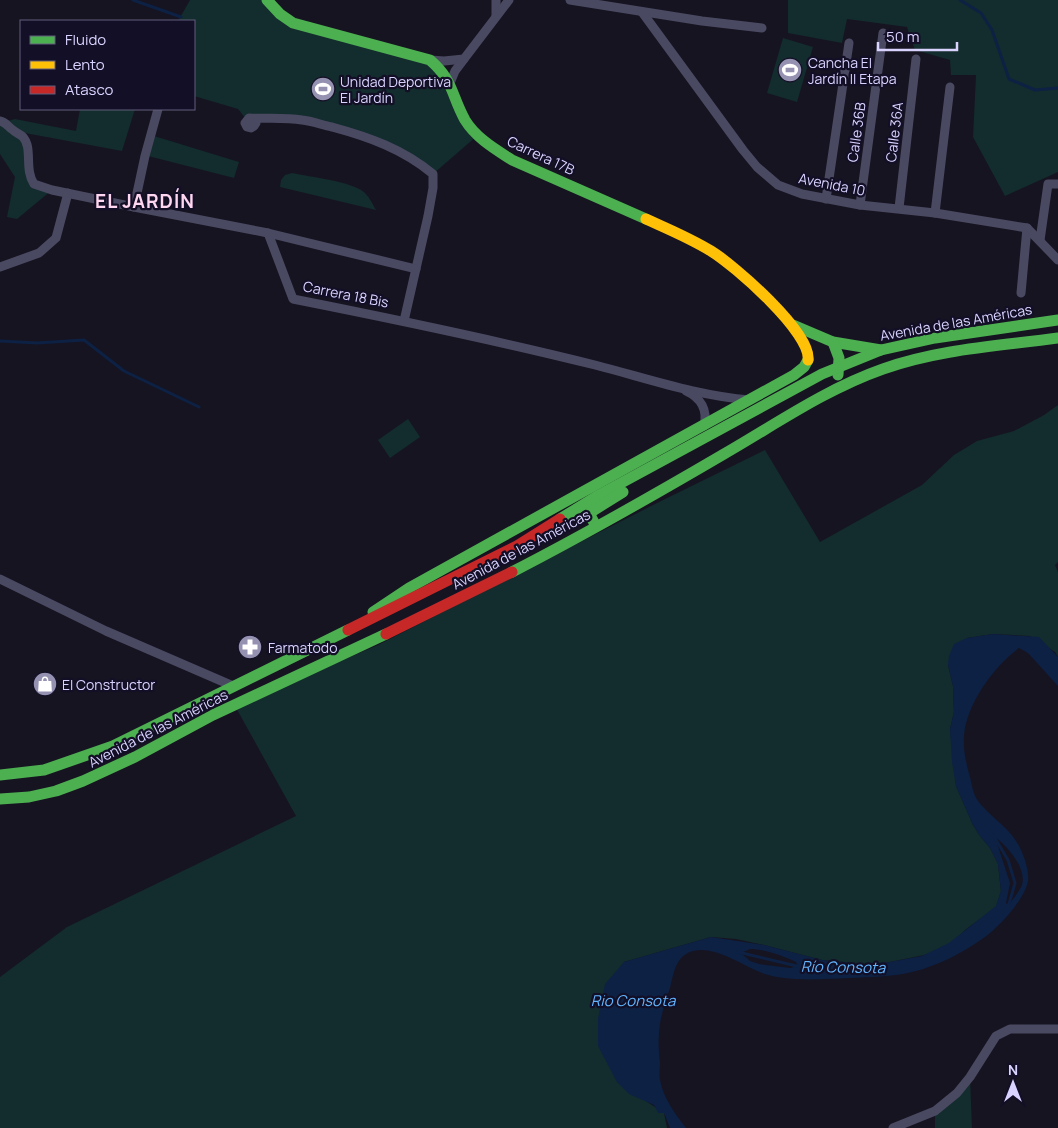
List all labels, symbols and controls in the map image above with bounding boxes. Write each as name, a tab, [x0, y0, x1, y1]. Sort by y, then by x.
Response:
legend	[20, 20, 195, 110]
scale bar	[878, 20, 957, 52]
text: 50 m	[886, 26, 920, 47]
text: Fluido	[65, 29, 106, 50]
place label: Cancha El Jardín II Etapa	[808, 53, 897, 88]
text: Lento	[65, 54, 105, 75]
sports icon: Cancha El Jardín II Etapa	[777, 57, 803, 83]
place label: Unidad Deportiva El Jardín	[340, 72, 451, 107]
sports icon: Unidad Deportiva El Jardín	[310, 76, 336, 102]
text: Atasco	[65, 79, 113, 100]
street label: Calle 36B	[842, 100, 870, 163]
street label: Calle 36A	[881, 101, 907, 163]
street label: Carrera 17B	[504, 131, 578, 179]
street label: Avenida 10	[797, 168, 867, 200]
district label: EL JARDÍN	[95, 188, 195, 214]
street label: Carrera 18 Bis	[302, 276, 390, 312]
street label: Avenida de las Américas	[878, 299, 1034, 345]
street label: Avenida de las Américas	[448, 504, 594, 594]
pharmacy icon: Farmatodo	[237, 634, 263, 660]
place label: Farmatodo	[268, 638, 337, 657]
shop icon: El Constructor	[32, 671, 58, 697]
place label: El Constructor	[62, 675, 155, 694]
street label: Avenida de las Américas	[85, 685, 231, 771]
water label: Río Consota	[801, 956, 886, 978]
water label: Rio Consota	[591, 990, 676, 1011]
north arrow	[988, 1058, 1038, 1108]
text: N	[1008, 1060, 1018, 1079]

